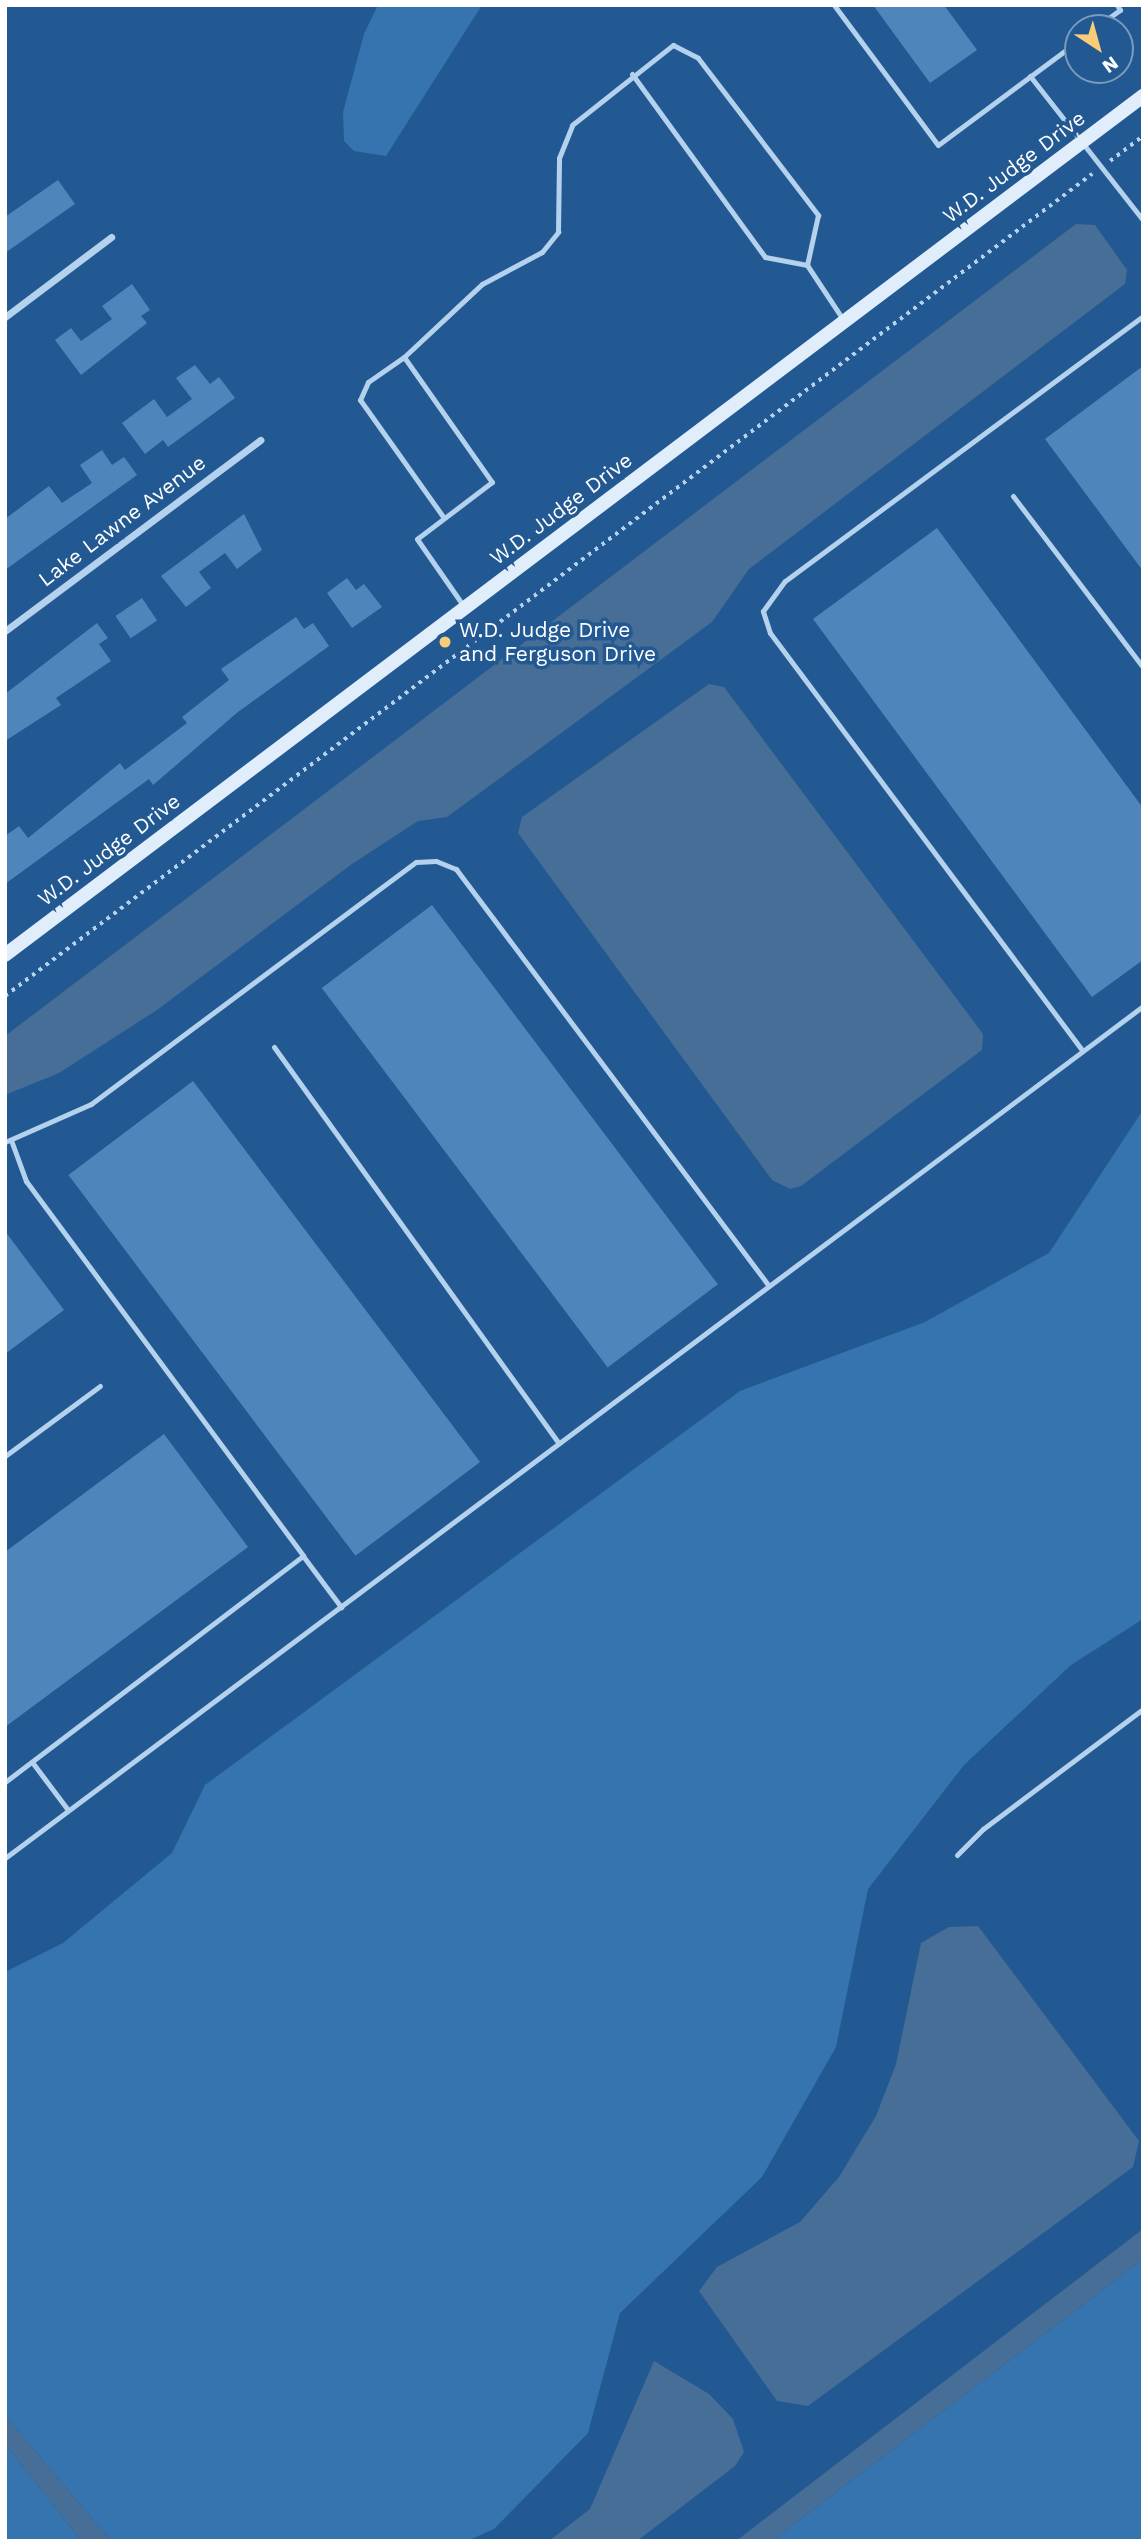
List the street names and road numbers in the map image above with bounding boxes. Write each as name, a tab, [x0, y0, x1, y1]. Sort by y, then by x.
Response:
street label: W.D. Judge Drive	[938, 105, 1090, 229]
street label: W.D. Judge Drive	[485, 447, 637, 571]
street label: Lake Lawne Avenue	[33, 450, 211, 592]
street label: W.D. Judge Drive	[33, 788, 185, 912]

